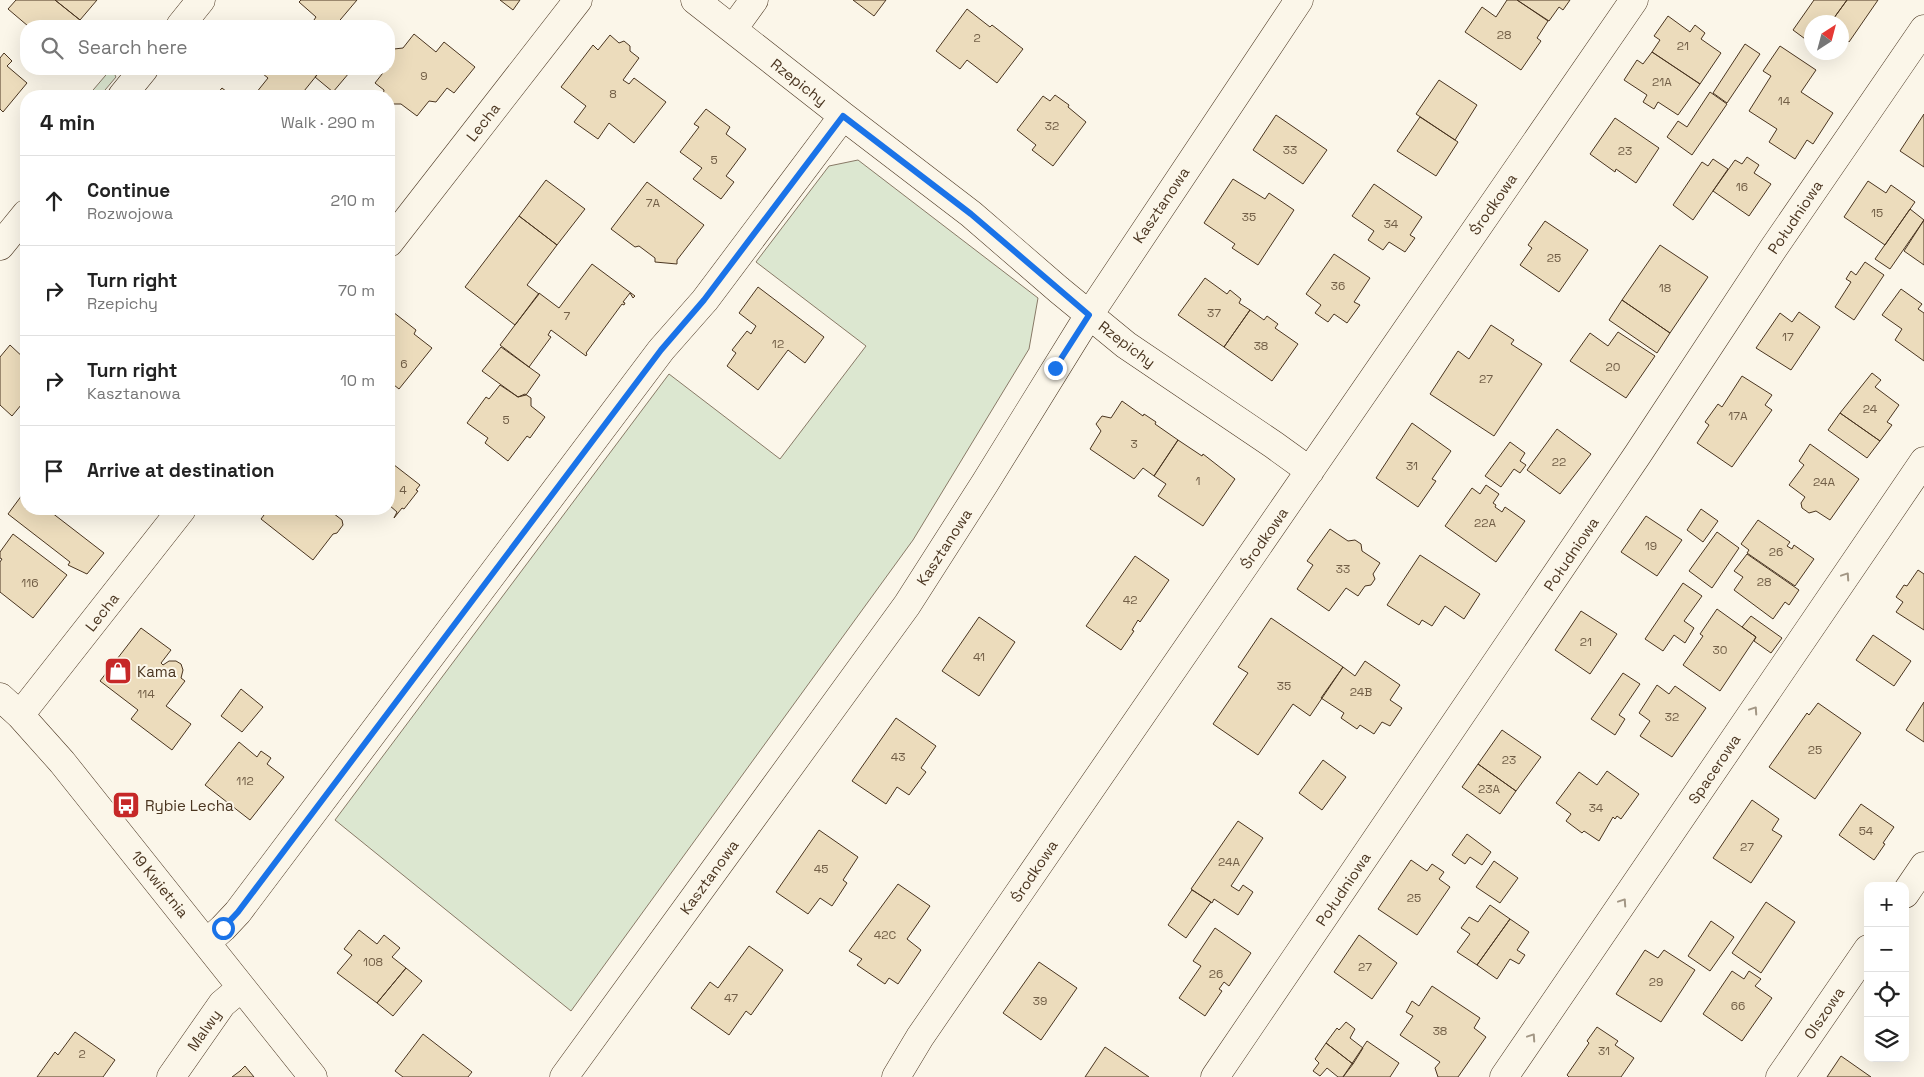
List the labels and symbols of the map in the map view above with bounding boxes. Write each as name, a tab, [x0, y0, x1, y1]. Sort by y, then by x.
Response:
north arrow	[1804, 15, 1849, 60]
house number: 28	[1497, 27, 1511, 43]
house number: 2	[973, 30, 981, 46]
house number: 21	[1677, 38, 1689, 54]
street label: Rzepichy	[767, 54, 831, 110]
house number: 9	[420, 68, 428, 84]
house number: 21A	[1652, 74, 1672, 90]
house number: 8	[609, 86, 617, 102]
house number: 14	[1778, 93, 1791, 109]
street label: Lecha	[462, 99, 504, 145]
house number: 32	[1045, 118, 1059, 134]
house number: 33	[1283, 142, 1297, 158]
house number: 23	[1618, 143, 1632, 159]
house number: 5	[710, 152, 718, 168]
street label: Kasztanowa	[1129, 163, 1194, 247]
street label: Środkowa	[1465, 169, 1521, 238]
street label: Południowa	[1763, 176, 1827, 258]
house number: 16	[1736, 179, 1748, 195]
house number: 7A	[646, 195, 661, 211]
house number: 15	[1871, 205, 1883, 221]
house number: 35	[1242, 209, 1256, 225]
house number: 34	[1384, 216, 1399, 232]
house number: 25	[1547, 250, 1561, 266]
house number: 36	[1331, 278, 1345, 294]
house number: 18	[1659, 280, 1671, 296]
house number: 37	[1207, 305, 1221, 321]
house number: 7	[564, 308, 571, 324]
street label: Rzepichy	[1095, 316, 1159, 372]
house number: 17	[1782, 329, 1794, 345]
house number: 12	[772, 336, 784, 352]
house number: 38	[1254, 338, 1268, 354]
house number: 6	[400, 356, 408, 372]
route end	[1044, 357, 1067, 380]
house number: 20	[1606, 359, 1620, 375]
house number: 27	[1479, 371, 1493, 387]
house number: 24	[1863, 401, 1878, 417]
house number: 17A	[1728, 408, 1748, 424]
house number: 5	[502, 412, 510, 428]
house number: 3	[1130, 436, 1138, 452]
house number: 22	[1552, 454, 1566, 470]
house number: 31	[1406, 458, 1418, 474]
house number: 1	[1195, 473, 1201, 489]
house number: 24A	[1813, 474, 1835, 490]
house number: 4	[399, 482, 407, 498]
street label: Środkowa	[1236, 503, 1292, 572]
street label: Kasztanowa	[912, 505, 976, 589]
street label: Południowa	[1539, 513, 1603, 595]
house number: 22A	[1474, 515, 1496, 531]
house number: 19	[1645, 538, 1657, 554]
house number: 26	[1769, 544, 1783, 560]
house number: 33	[1336, 561, 1350, 577]
one-way arrow	[1840, 572, 1849, 582]
house number: 28	[1757, 574, 1771, 590]
house number: 116	[21, 575, 39, 591]
street label: Lecha	[81, 589, 123, 635]
house number: 42	[1123, 592, 1137, 608]
house number: 21	[1580, 634, 1592, 650]
house number: 30	[1713, 642, 1727, 658]
house number: 41	[973, 649, 985, 665]
shop icon: Kama	[103, 656, 133, 686]
place label: Kama	[137, 662, 177, 681]
house number: 35	[1277, 678, 1291, 694]
house number: 24B	[1350, 684, 1372, 700]
house number: 114	[137, 686, 155, 702]
one-way arrow	[1748, 707, 1757, 716]
house number: 32	[1665, 709, 1679, 725]
street label: Spacerowa	[1684, 730, 1744, 808]
house number: 25	[1808, 742, 1822, 758]
house number: 43	[891, 749, 905, 765]
house number: 23	[1502, 752, 1516, 768]
house number: 112	[236, 773, 254, 789]
house number: 23A	[1478, 781, 1500, 797]
bus stop icon: Rybie Lecha	[111, 790, 141, 820]
place label: Rybie Lecha	[145, 796, 234, 815]
house number: 34	[1589, 800, 1604, 816]
house number: 54	[1859, 823, 1874, 839]
street label: Kasztanowa	[676, 836, 743, 918]
street label: Środkowa	[1006, 836, 1062, 906]
house number: 27	[1740, 839, 1754, 855]
street label: 19 Kwietnia	[127, 847, 193, 922]
street label: Południowa	[1311, 848, 1375, 930]
house number: 24A	[1218, 854, 1240, 870]
house number: 45	[814, 861, 828, 877]
house number: 25	[1407, 890, 1421, 906]
one-way arrow	[1617, 899, 1627, 908]
route start	[212, 917, 235, 940]
house number: 42C	[874, 927, 897, 943]
house number: 108	[363, 954, 383, 970]
house number: 27	[1358, 959, 1372, 975]
house number: 26	[1209, 966, 1223, 982]
house number: 29	[1649, 974, 1663, 990]
street label: Olszowa	[1800, 983, 1849, 1043]
house number: 47	[724, 990, 738, 1006]
house number: 39	[1033, 993, 1047, 1009]
house number: 66	[1731, 998, 1745, 1014]
street label: Malwy	[183, 1006, 225, 1054]
house number: 38	[1433, 1023, 1447, 1039]
one-way arrow	[1526, 1033, 1535, 1043]
house number: 31	[1598, 1043, 1610, 1059]
house number: 2	[78, 1046, 86, 1062]

